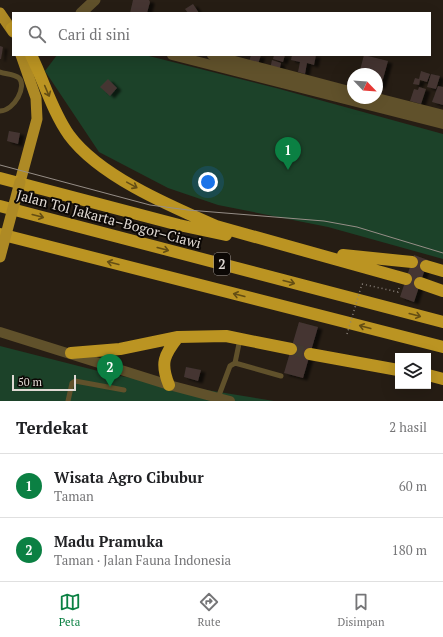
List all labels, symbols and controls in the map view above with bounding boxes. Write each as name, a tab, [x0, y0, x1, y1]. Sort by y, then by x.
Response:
search box	[12, 12, 431, 56]
icon: search	[26, 23, 48, 45]
text: Cari di sini	[58, 24, 130, 44]
north arrow	[347, 68, 383, 104]
one-way arrow	[44, 84, 52, 96]
pin: 1	[275, 137, 301, 170]
your location	[198, 172, 218, 192]
one-way arrow	[126, 181, 138, 189]
street label: Jalan Tol Jakarta–Bogor–Ciawi	[15, 185, 203, 252]
one-way arrow	[31, 213, 44, 220]
one-way arrow	[157, 246, 170, 253]
road number: 2	[214, 253, 230, 275]
one-way arrow	[106, 258, 119, 266]
one-way arrow	[282, 279, 295, 286]
one-way arrow	[232, 291, 245, 298]
one-way arrow	[408, 312, 421, 319]
one-way arrow	[358, 323, 371, 330]
map controls	[395, 353, 431, 389]
button: layers	[395, 353, 431, 389]
pin: 2	[97, 354, 123, 387]
scale bar	[12, 373, 76, 392]
text: 50 m	[18, 375, 42, 389]
text: Terdekat	[16, 416, 88, 439]
text: 2 hasil	[389, 418, 427, 436]
text: Wisata Agro Cibubur	[54, 467, 204, 487]
text: 1	[25, 477, 33, 495]
text: 60 m	[399, 477, 427, 495]
text: Taman	[54, 487, 94, 505]
text: Madu Pramuka	[54, 531, 163, 551]
text: 2	[25, 541, 33, 559]
text: 180 m	[392, 541, 427, 559]
text: Taman · Jalan Fauna Indonesia	[54, 551, 231, 569]
tab: Peta	[59, 591, 81, 629]
tab: Rute	[198, 591, 220, 629]
tab: Disimpan	[337, 591, 384, 629]

